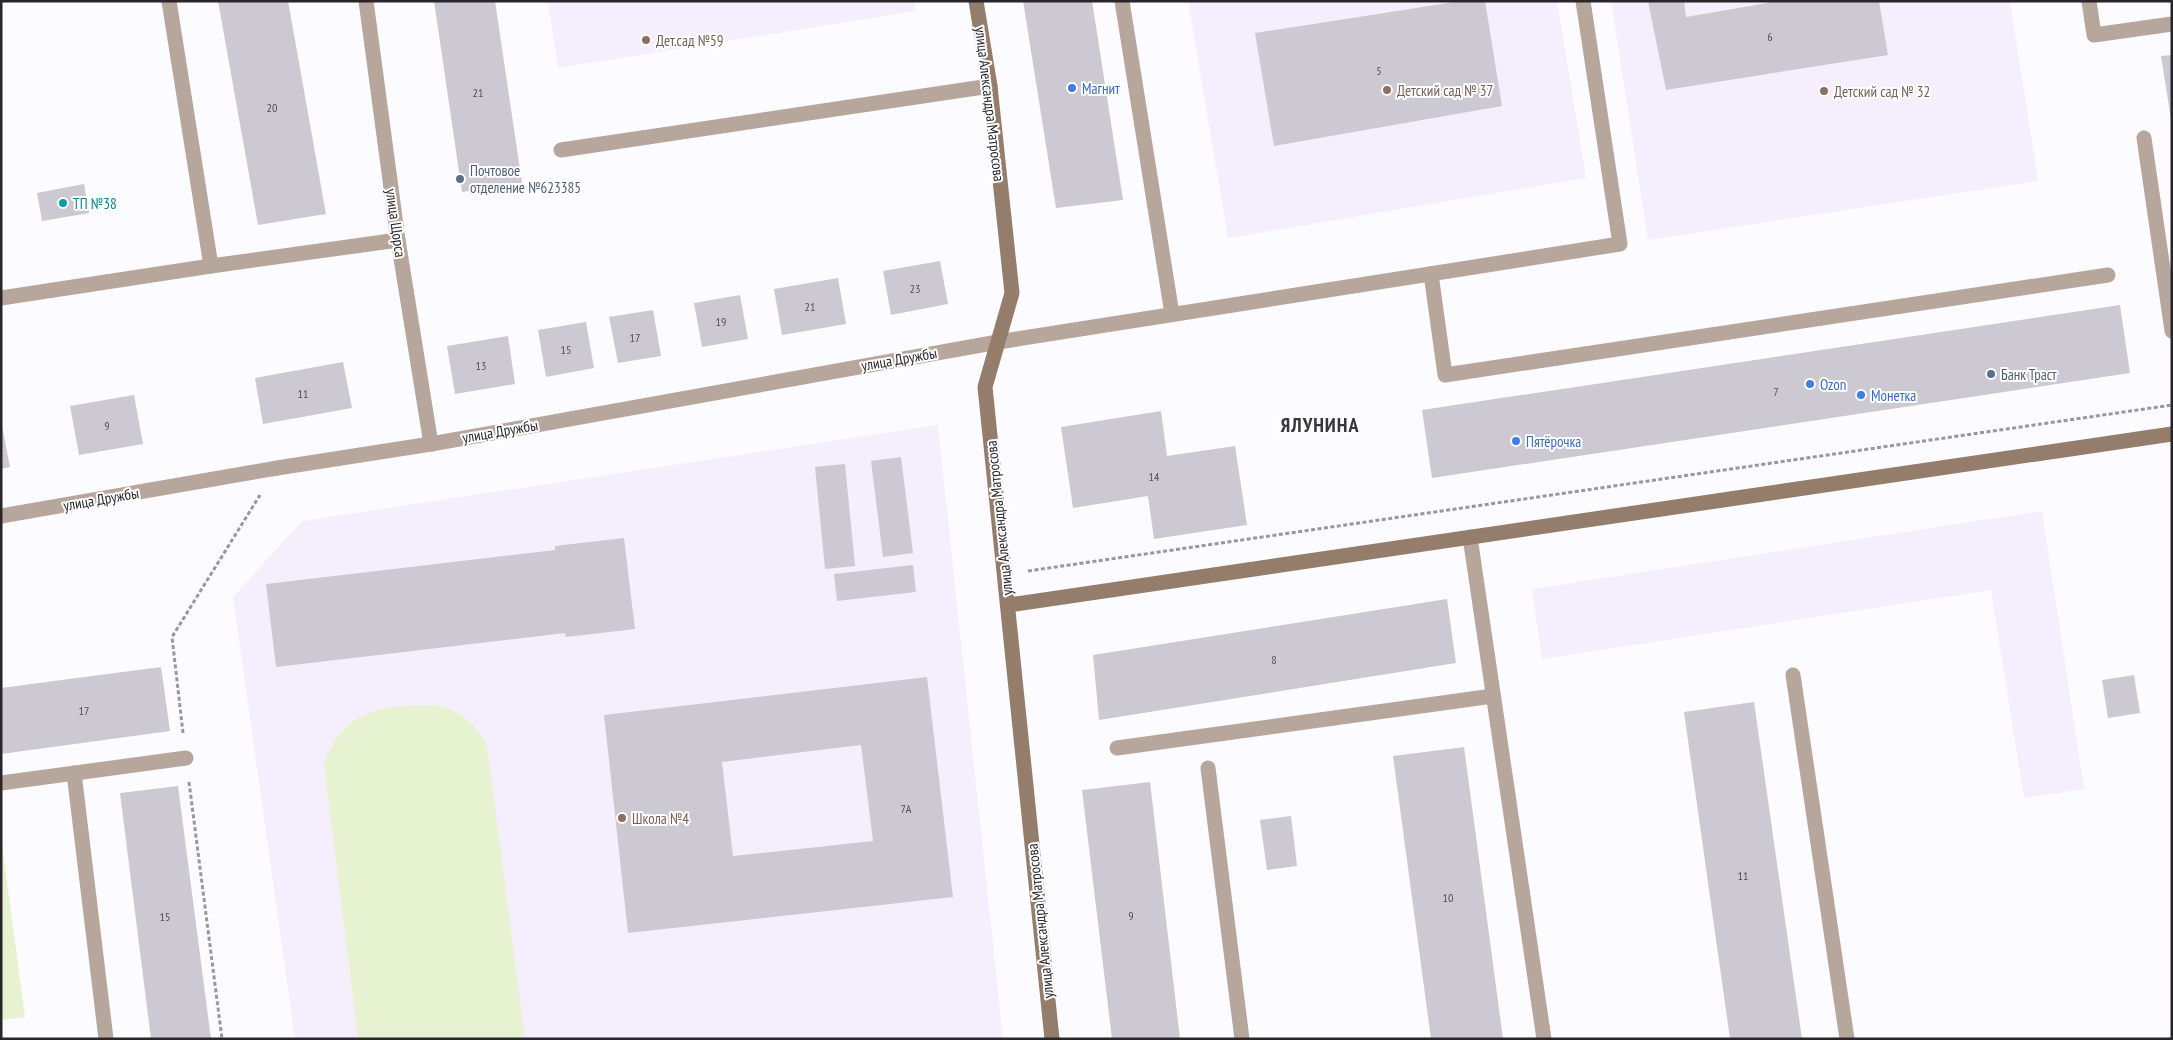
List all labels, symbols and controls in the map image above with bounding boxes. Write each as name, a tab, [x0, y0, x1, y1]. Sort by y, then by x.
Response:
street label: улица Александра Матросова	[971, 26, 1009, 182]
house number: 6	[1767, 29, 1773, 44]
place label: Дет.сад №59	[656, 31, 724, 50]
marker: Дет.сад №59	[640, 34, 652, 46]
house number: 5	[1376, 63, 1382, 78]
place label: Магнит	[1082, 79, 1120, 98]
place label: Детский сад № 37	[1397, 81, 1493, 100]
marker: Магнит	[1066, 82, 1078, 94]
place label: Детский сад № 32	[1834, 82, 1930, 101]
marker: Детский сад № 37	[1381, 84, 1393, 96]
house number: 21	[473, 85, 483, 100]
marker: Детский сад № 32	[1818, 85, 1830, 97]
house number: 20	[267, 100, 277, 115]
place label: Почтовое отделение №623385	[470, 161, 581, 197]
marker: Почтовое отделение №623385	[454, 173, 466, 185]
street label: улица Щорса	[382, 187, 410, 259]
place label: ТП №38	[73, 194, 117, 213]
marker: ТП №38	[57, 197, 69, 209]
house number: 23	[910, 281, 920, 296]
house number: 21	[805, 299, 815, 314]
house number: 19	[716, 314, 726, 329]
house number: 17	[630, 330, 640, 345]
house number: 15	[561, 342, 571, 357]
street label: улица Дружбы	[860, 343, 938, 375]
house number: 13	[476, 358, 486, 373]
place label: Банк Траст	[2001, 365, 2057, 384]
marker: Банк Траст	[1985, 368, 1997, 380]
place label: Ozon	[1820, 375, 1846, 394]
marker: Ozon	[1804, 378, 1816, 390]
house number: 7	[1773, 384, 1779, 399]
house number: 11	[298, 386, 308, 401]
place label: Монетка	[1871, 386, 1916, 405]
marker: Монетка	[1855, 389, 1867, 401]
district label: ЯЛУНИНА	[1281, 412, 1359, 438]
street label: улица Дружбы	[461, 415, 539, 447]
house number: 9	[104, 418, 110, 433]
place label: Пятёрочка	[1526, 432, 1581, 451]
marker: Пятёрочка	[1510, 435, 1522, 447]
street label: улица Александра Матросова	[981, 440, 1017, 596]
house number: 14	[1149, 469, 1160, 484]
street label: улица Дружбы	[62, 483, 140, 515]
house number: 8	[1271, 652, 1277, 667]
house number: 17	[79, 703, 89, 718]
house number: 7А	[900, 801, 912, 816]
place label: Школа №4	[632, 809, 689, 828]
marker: Школа №4	[616, 812, 628, 824]
street label: улица Александра Матросова	[1022, 843, 1058, 999]
house number: 11	[1738, 868, 1748, 883]
house number: 10	[1443, 890, 1453, 905]
house number: 9	[1128, 908, 1134, 923]
house number: 15	[160, 909, 170, 924]

